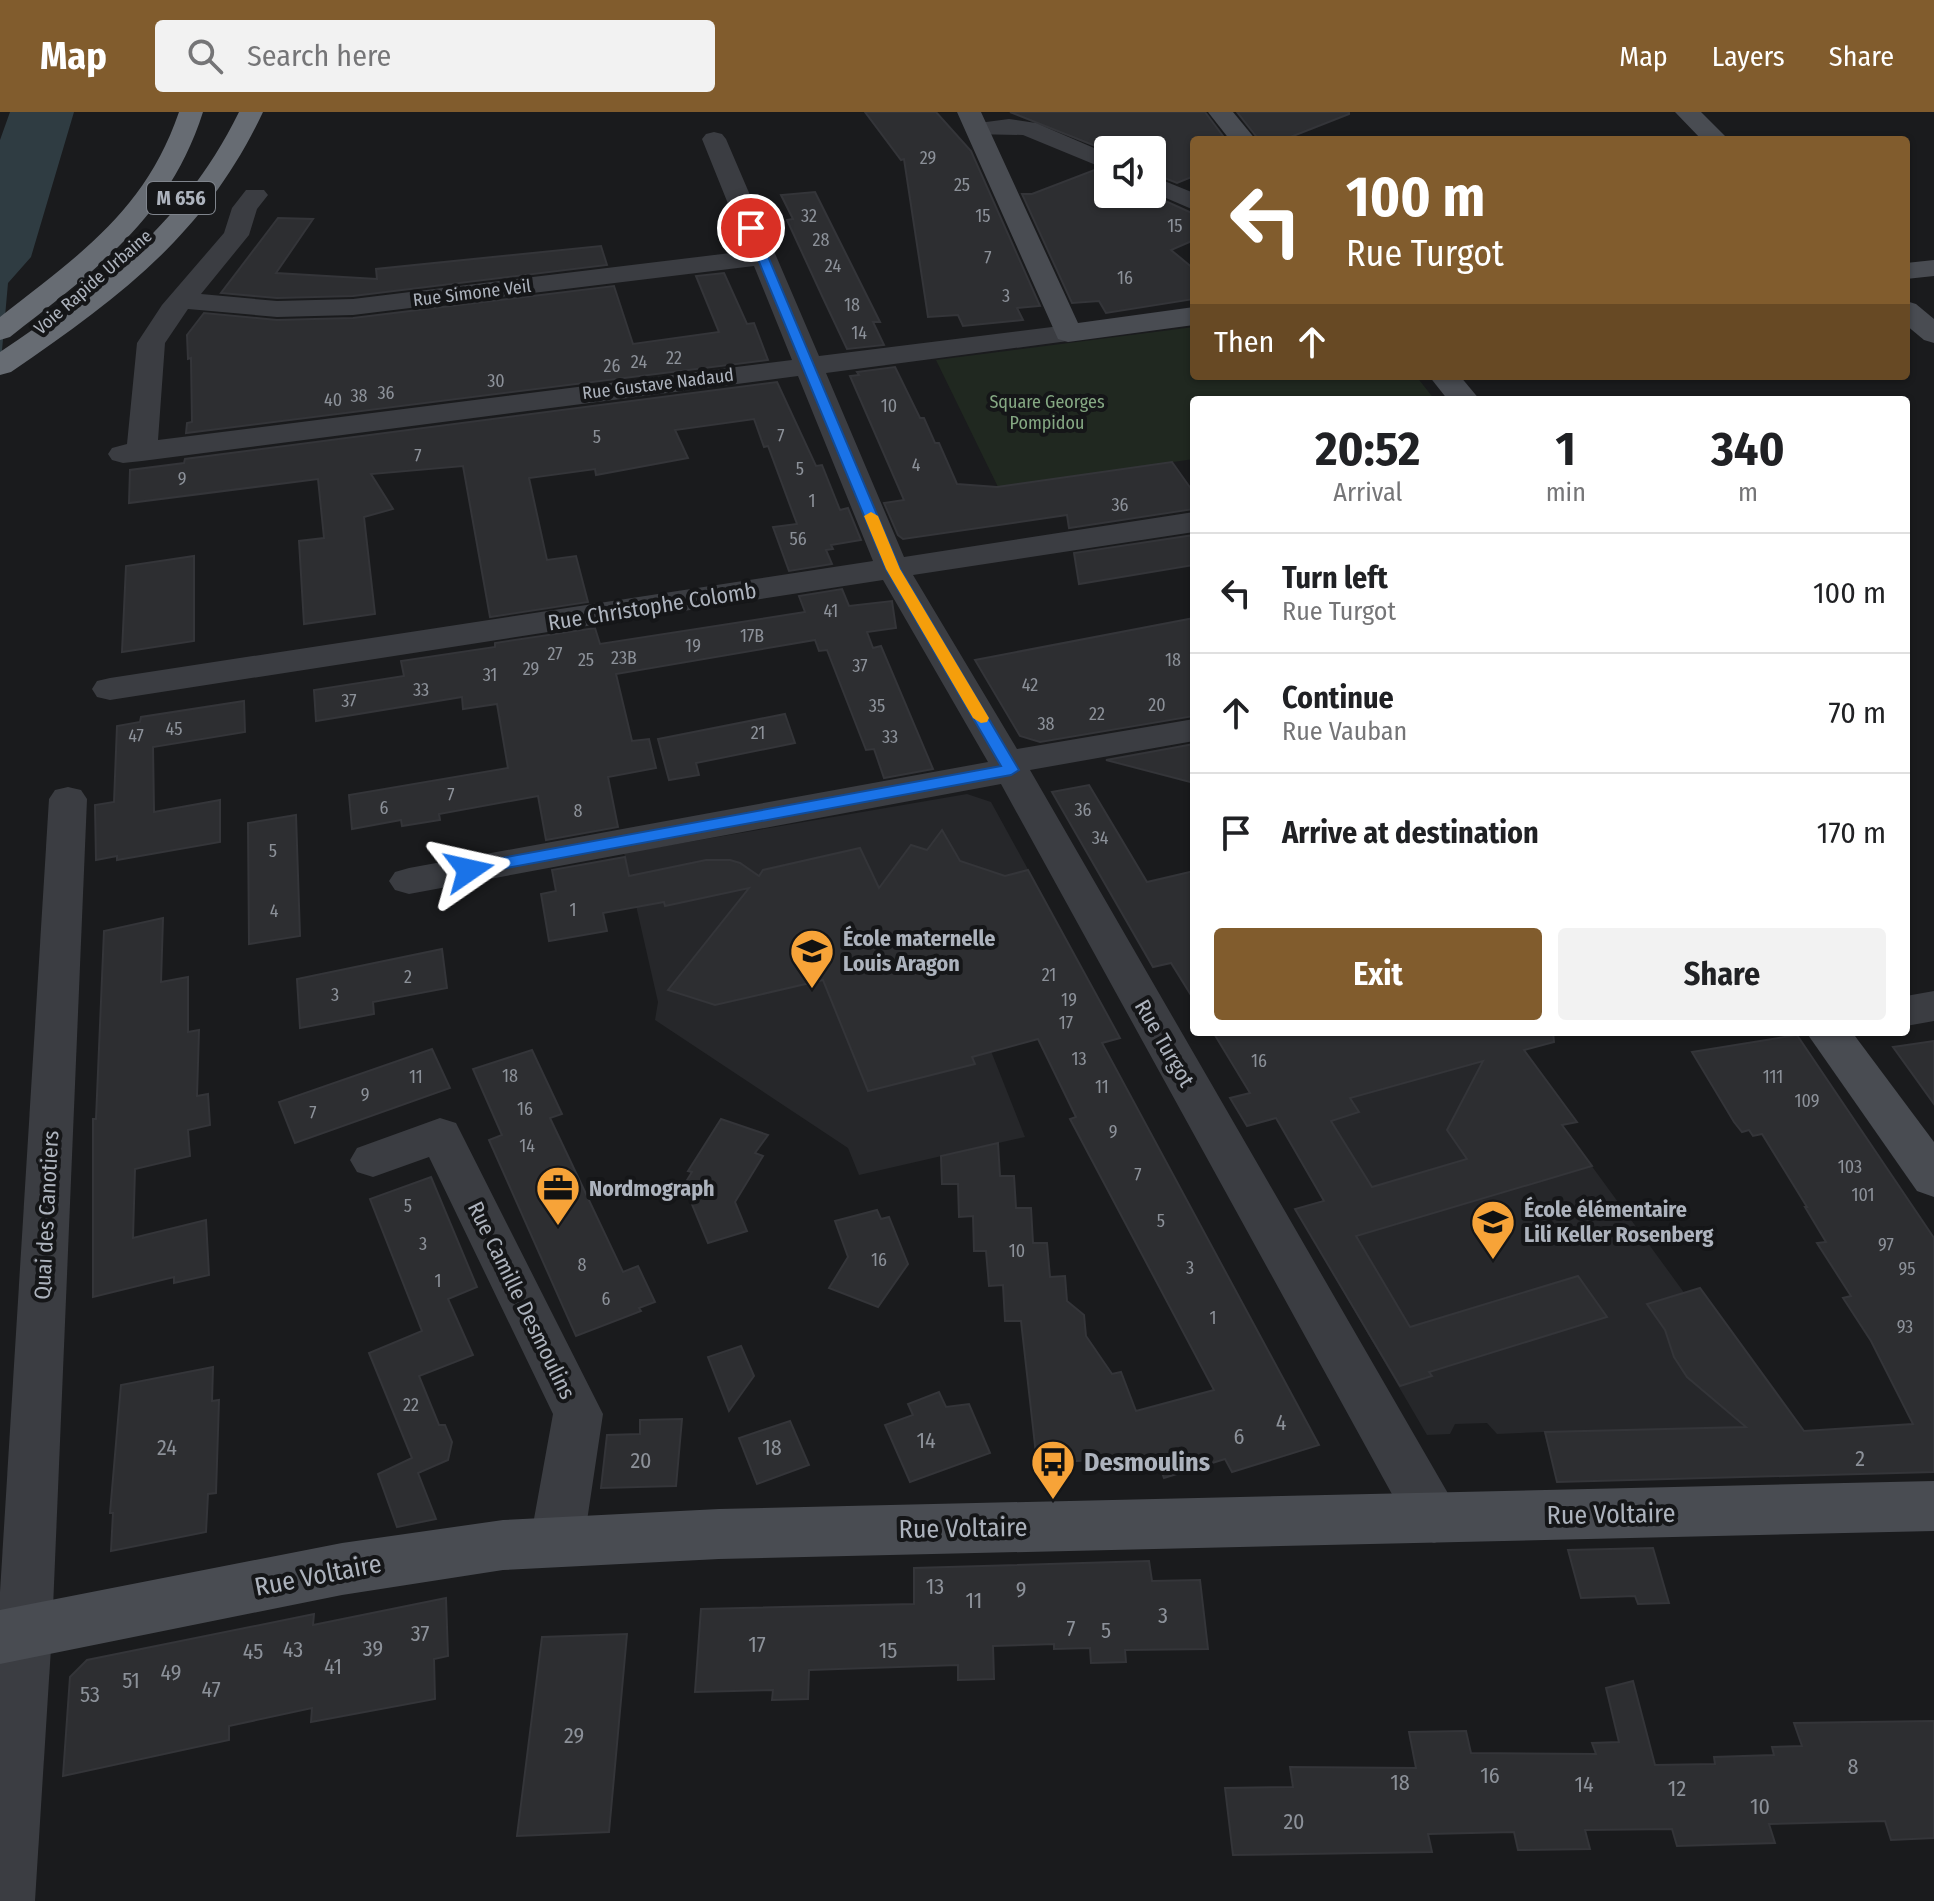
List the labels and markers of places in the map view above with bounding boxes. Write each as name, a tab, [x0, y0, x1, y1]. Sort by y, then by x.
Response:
pin	[717, 194, 785, 262]
place label: École maternelle Louis Aragon	[843, 925, 996, 977]
school or university icon: École maternelle Louis Aragon	[788, 927, 836, 990]
office icon: Nordmograph	[534, 1164, 582, 1227]
place label: Nordmograph	[589, 1175, 715, 1202]
place label: École élémentaire Lili Keller Rosenberg	[1524, 1196, 1713, 1248]
school or university icon: École élémentaire Lili Keller Rosenberg	[1469, 1198, 1517, 1261]
bus stop icon: Desmoulins	[1029, 1438, 1077, 1501]
place label: Desmoulins	[1084, 1447, 1210, 1478]

